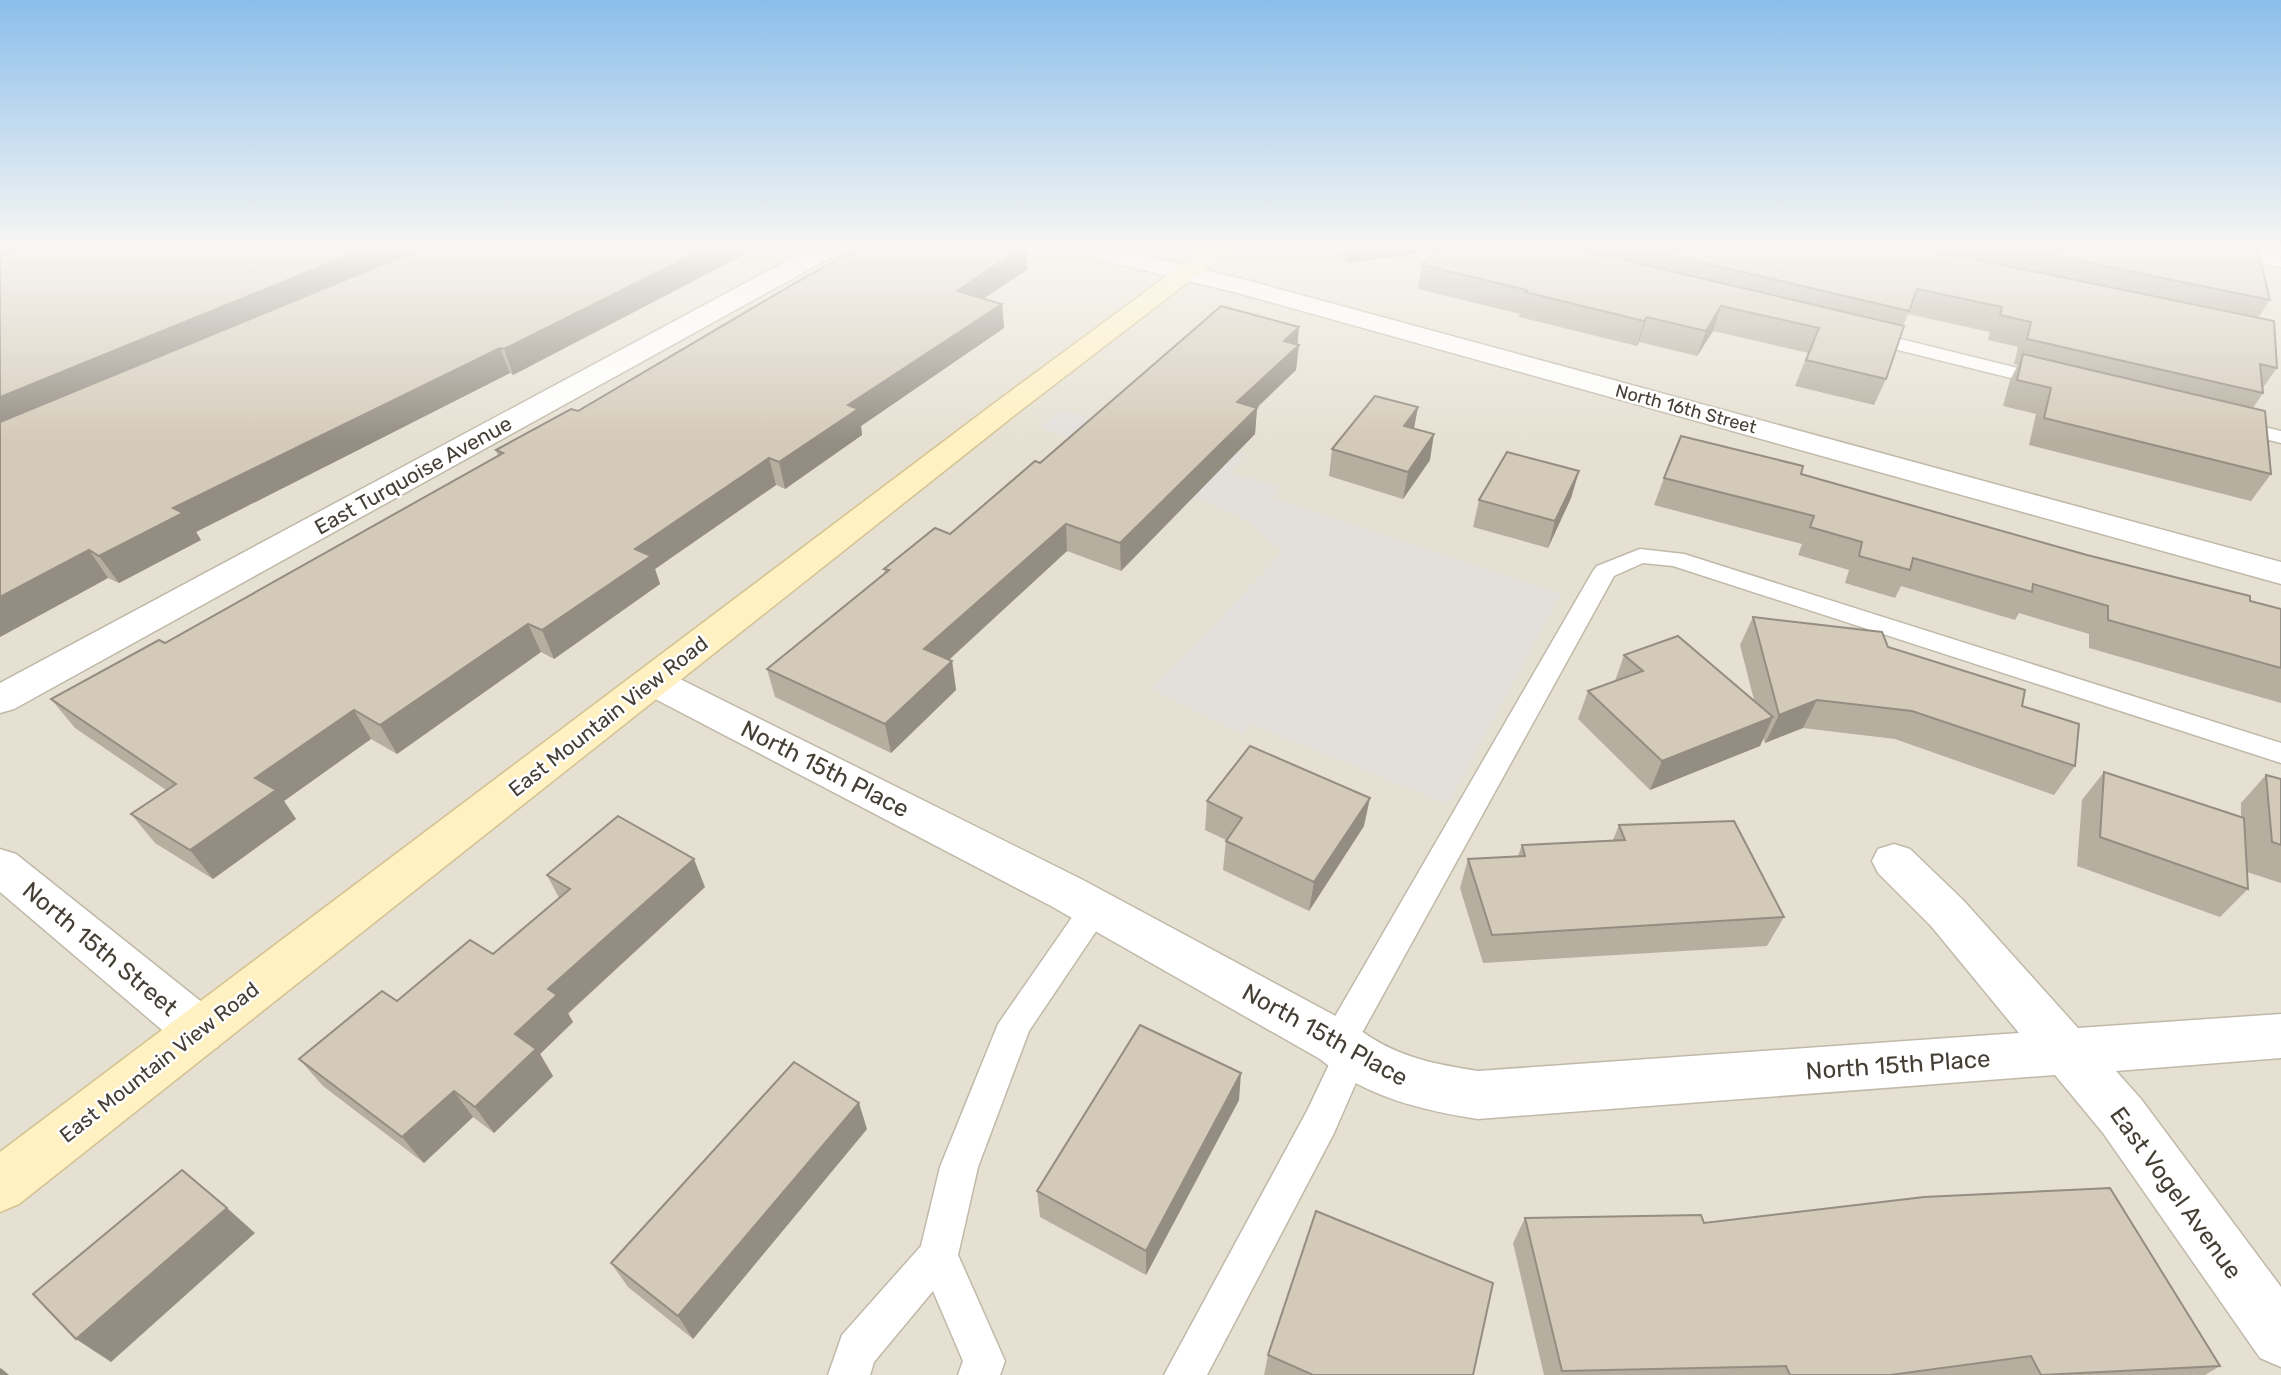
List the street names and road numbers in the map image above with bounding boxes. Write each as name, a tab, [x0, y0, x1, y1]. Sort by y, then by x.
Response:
street label: North 16th Street	[1613, 380, 1759, 438]
street label: East Turquoise Avenue	[310, 410, 516, 540]
street label: East Mountain View Road	[503, 630, 713, 802]
street label: North 15th Place	[736, 715, 914, 823]
street label: North 15th Street	[17, 876, 183, 1022]
street label: East Mountain View Road	[54, 976, 264, 1148]
street label: North 15th Place	[1237, 978, 1413, 1092]
street label: North 15th Place	[1805, 1045, 1991, 1085]
street label: East Vogel Avenue	[2104, 1102, 2248, 1284]

